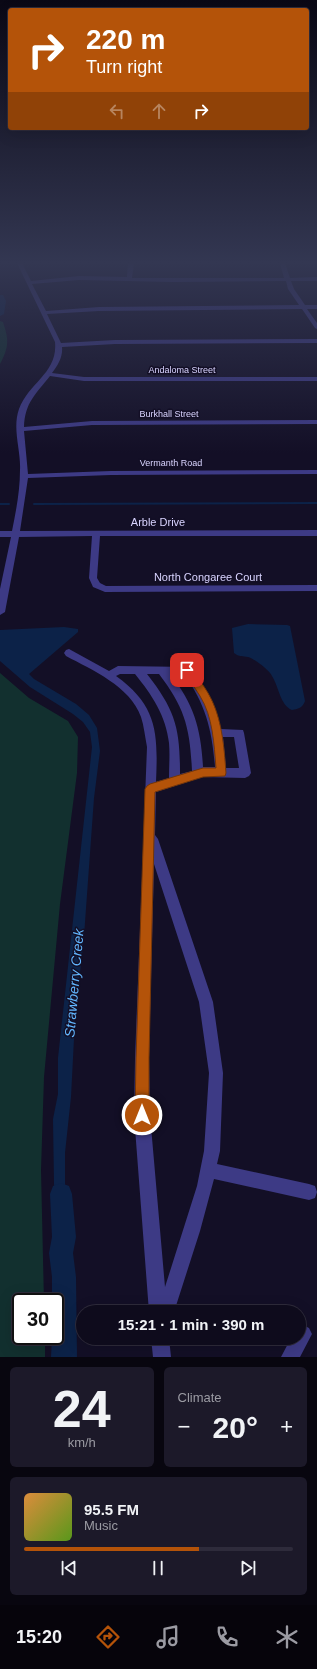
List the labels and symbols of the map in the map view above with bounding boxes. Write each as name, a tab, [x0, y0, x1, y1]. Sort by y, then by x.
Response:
street label: Andaloma Street	[148, 365, 216, 375]
street label: Burkhall Street	[139, 409, 199, 419]
street label: Vermanth Road	[140, 458, 202, 468]
street label: Arble Drive	[131, 516, 185, 528]
street label: North Congaree Court	[154, 571, 262, 583]
pin	[170, 653, 204, 687]
water label: Strawberry Creek	[61, 927, 87, 1038]
position arrow	[121, 1094, 163, 1136]
speed limit sign: 30	[12, 1293, 64, 1345]

